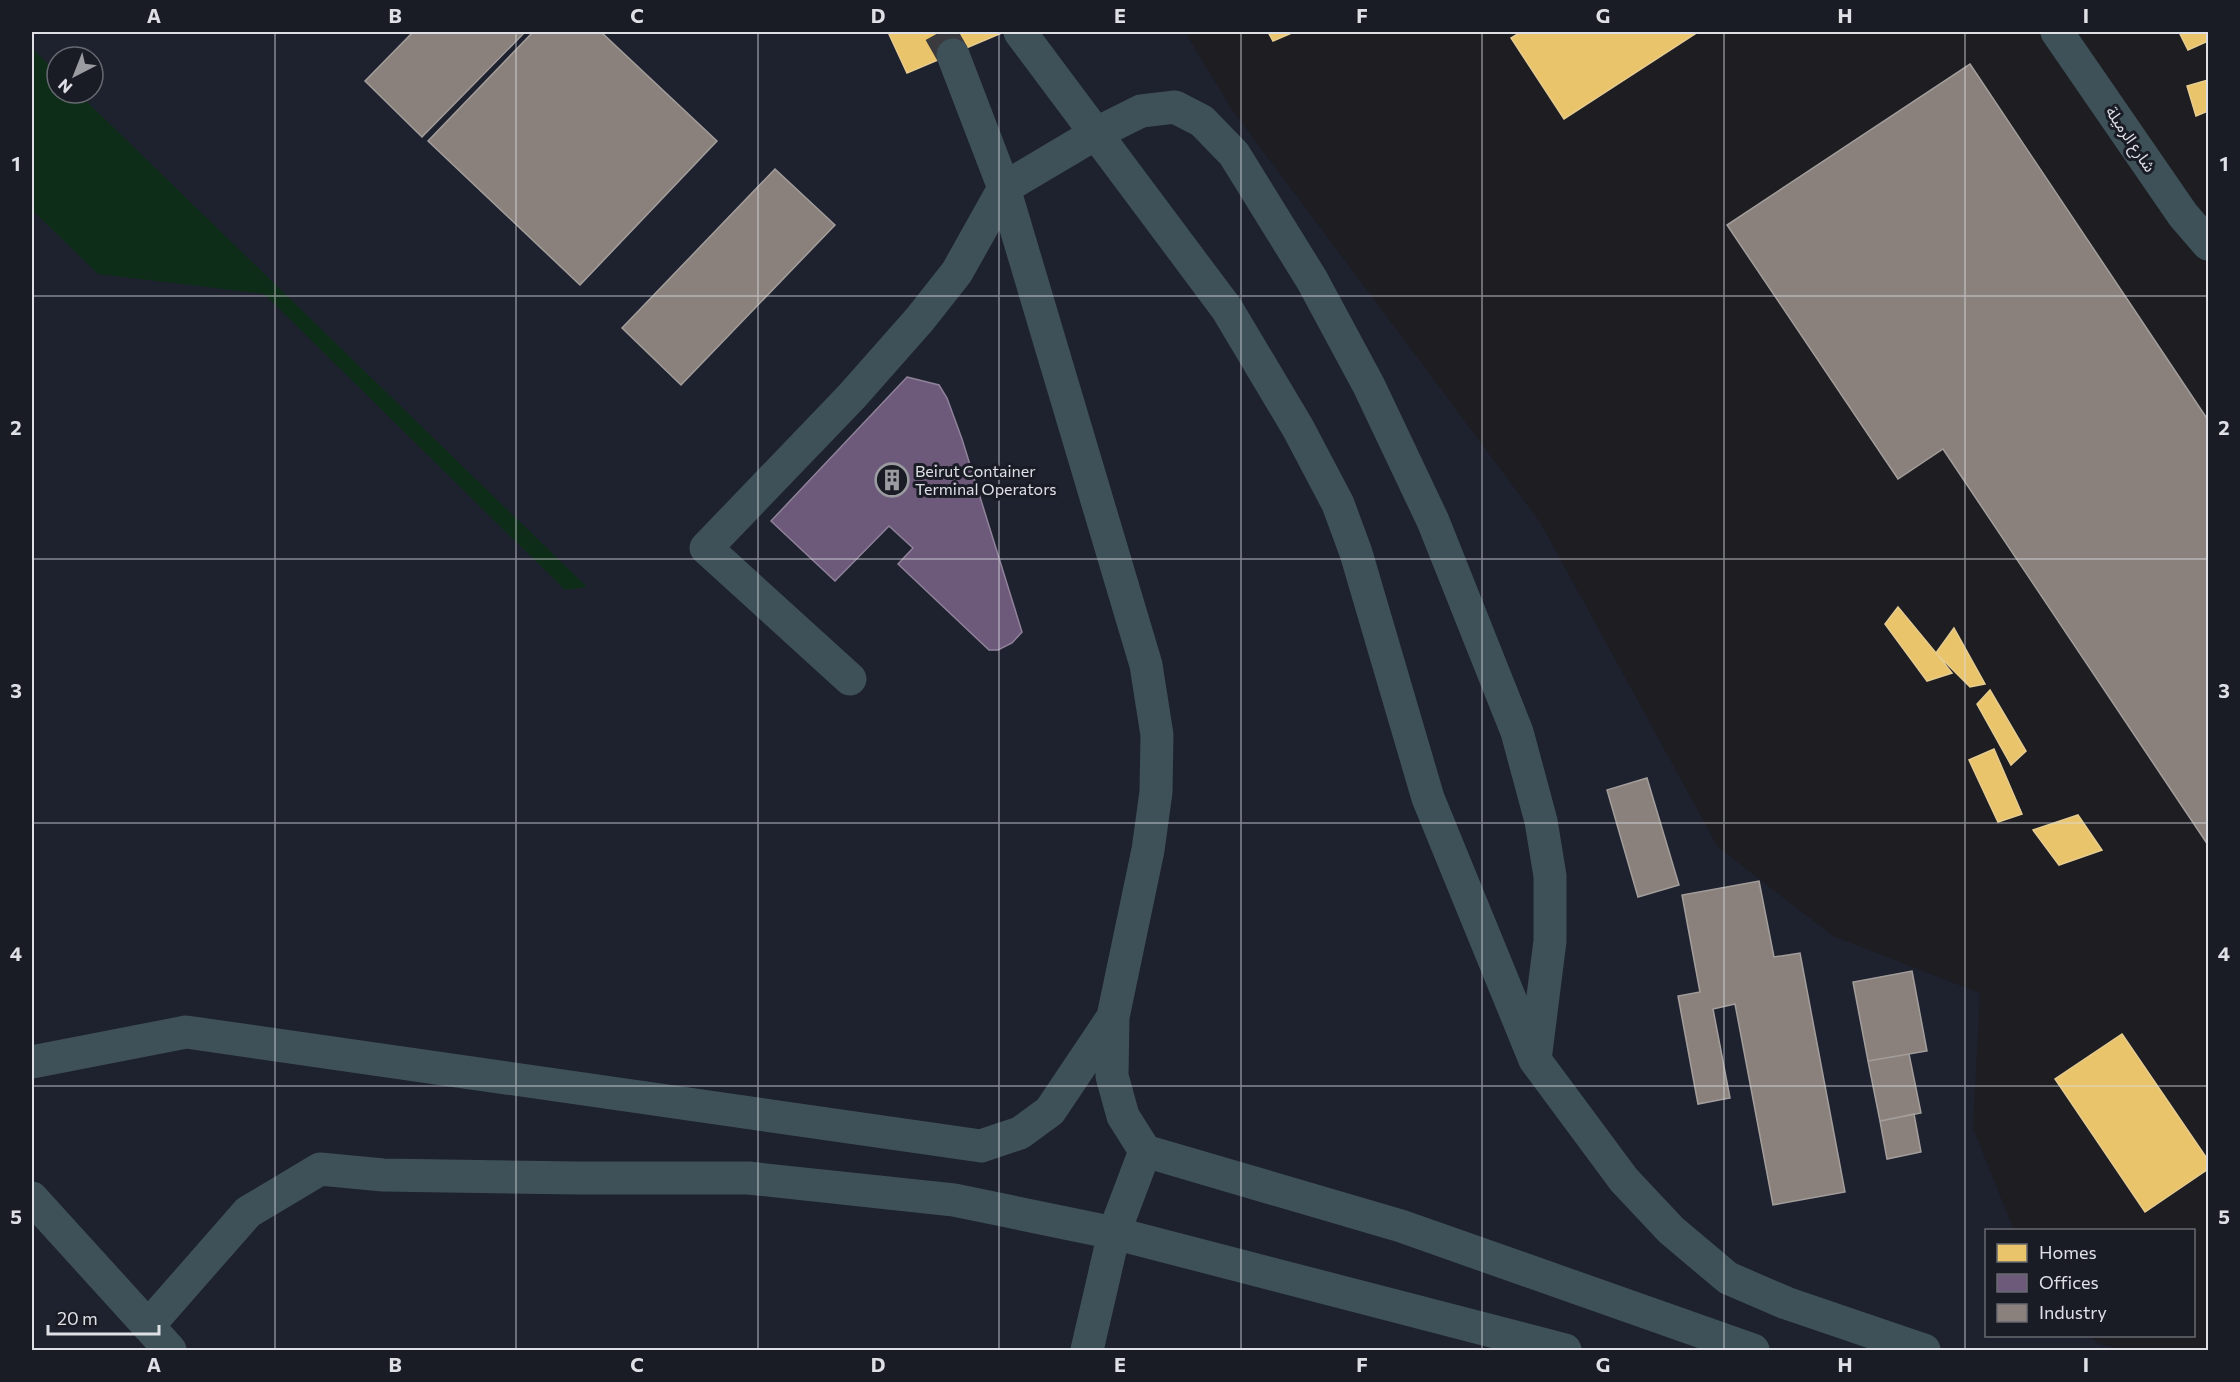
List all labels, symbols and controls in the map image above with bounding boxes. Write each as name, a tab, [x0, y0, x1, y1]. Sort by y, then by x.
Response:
text: A	[147, 3, 161, 27]
text: B	[388, 3, 402, 27]
text: C	[630, 3, 644, 27]
text: D	[871, 3, 885, 27]
text: E	[1114, 3, 1126, 27]
text: F	[1356, 3, 1368, 27]
text: G	[1596, 3, 1610, 27]
text: H	[1838, 3, 1853, 27]
text: I	[2083, 3, 2089, 27]
north arrow	[45, 45, 105, 105]
text: N	[54, 75, 75, 98]
street label: شارع الرميلة	[2099, 102, 2160, 177]
text: 1	[11, 151, 21, 175]
text: 1	[2219, 151, 2229, 175]
text: 2	[10, 415, 22, 439]
text: 2	[2218, 415, 2230, 439]
place label: Beirut Container Terminal Operators	[915, 461, 1057, 498]
building icon: Beirut Container Terminal Operators	[874, 462, 910, 498]
text: 3	[10, 678, 22, 702]
text: 3	[2218, 678, 2230, 702]
text: 4	[10, 941, 22, 965]
text: 4	[2218, 941, 2230, 965]
text: 5	[10, 1204, 22, 1228]
text: 5	[2218, 1204, 2230, 1228]
legend	[1985, 1229, 2195, 1337]
text: Homes	[2039, 1241, 2097, 1263]
text: Offices	[2039, 1271, 2099, 1293]
scale bar	[48, 1298, 159, 1336]
text: Industry	[2039, 1301, 2107, 1323]
text: 20 m	[57, 1307, 98, 1329]
text: A	[147, 1352, 161, 1376]
text: B	[388, 1352, 402, 1376]
text: C	[630, 1352, 644, 1376]
text: D	[871, 1352, 885, 1376]
text: E	[1114, 1352, 1126, 1376]
text: F	[1356, 1352, 1368, 1376]
text: G	[1596, 1352, 1610, 1376]
text: H	[1838, 1352, 1853, 1376]
text: I	[2083, 1352, 2089, 1376]

